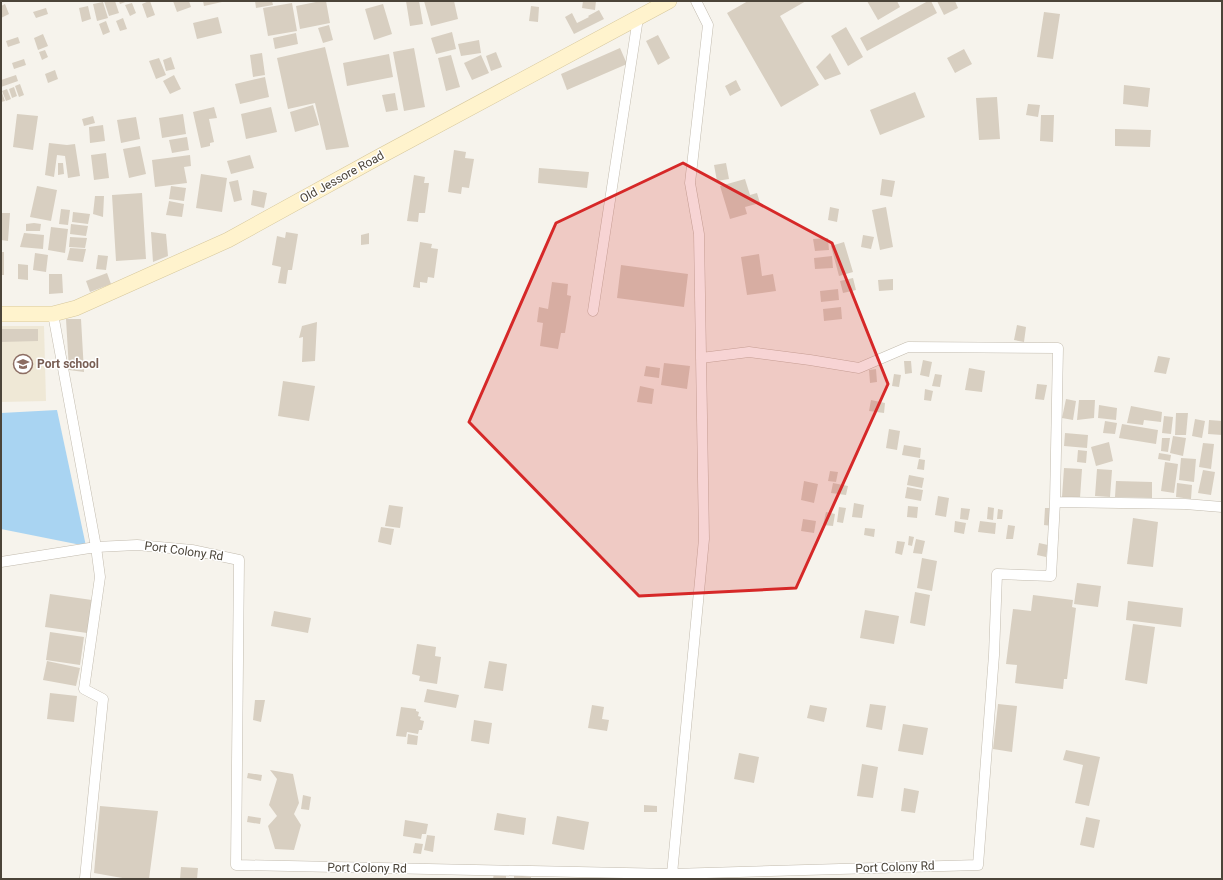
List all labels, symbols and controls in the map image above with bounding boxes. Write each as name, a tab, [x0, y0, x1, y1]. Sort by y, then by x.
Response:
street label: Old Jessore Road	[298, 148, 386, 206]
school or university icon: Port school	[12, 353, 34, 375]
place label: Port school	[37, 357, 99, 371]
street label: Port Colony Rd	[144, 539, 224, 563]
street label: Port Colony Rd	[855, 859, 935, 875]
street label: Port Colony Rd	[327, 860, 407, 876]

